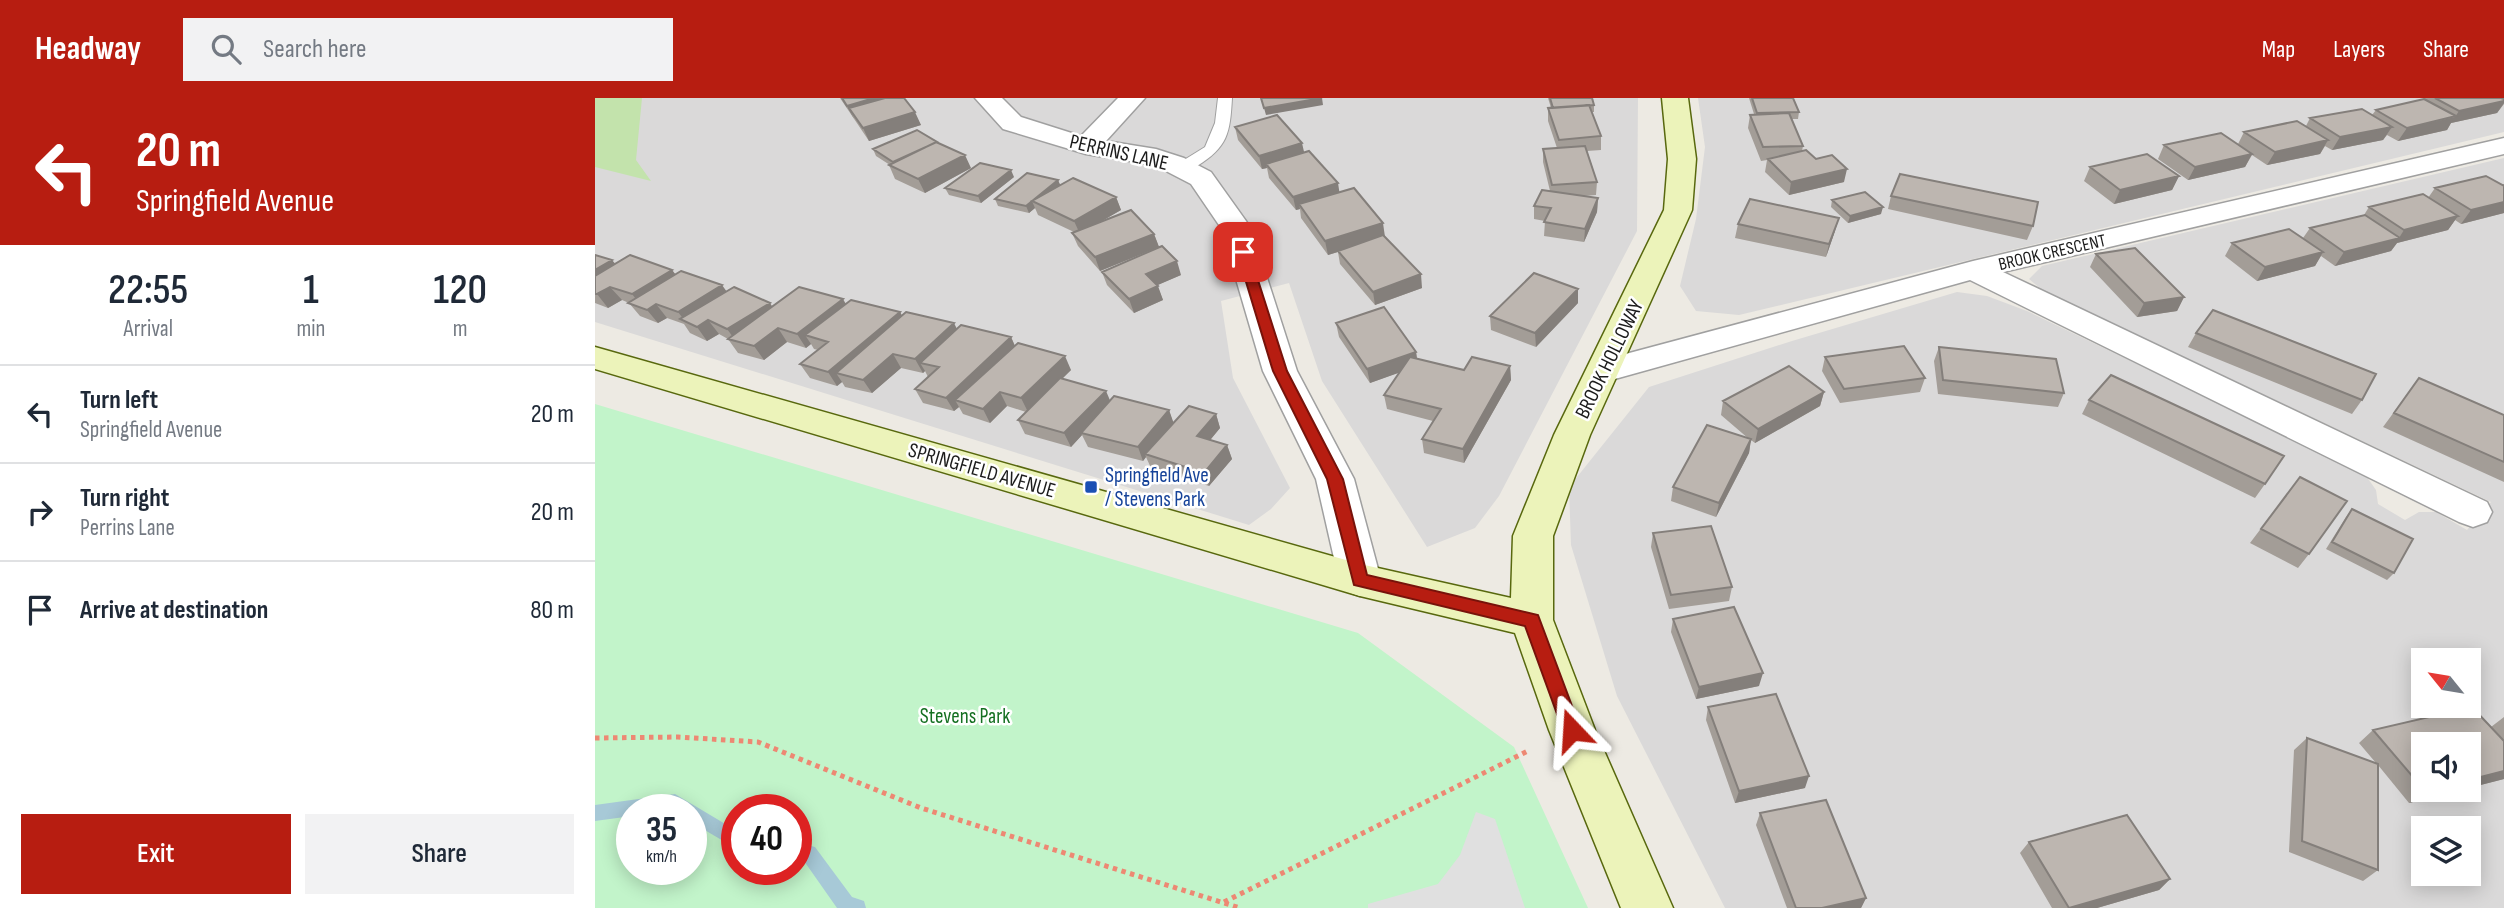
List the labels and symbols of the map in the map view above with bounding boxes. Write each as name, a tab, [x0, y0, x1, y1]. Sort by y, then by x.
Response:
street label: PERRINS LANE	[1067, 129, 1171, 176]
pin	[1213, 222, 1273, 282]
street label: BROOK CRESCENT	[1996, 230, 2108, 275]
street label: BROOK HOLLOWAY	[1570, 296, 1649, 423]
street label: SPRINGFIELD AVENUE	[905, 438, 1058, 503]
place label: Springfield Ave / Stevens Park	[1105, 463, 1209, 512]
marker: Springfield Ave / Stevens Park	[1083, 479, 1099, 495]
north arrow	[2411, 648, 2481, 718]
position arrow	[1535, 693, 1609, 767]
park label: Stevens Park	[920, 704, 1010, 729]
speed limit sign: 40	[721, 794, 812, 885]

